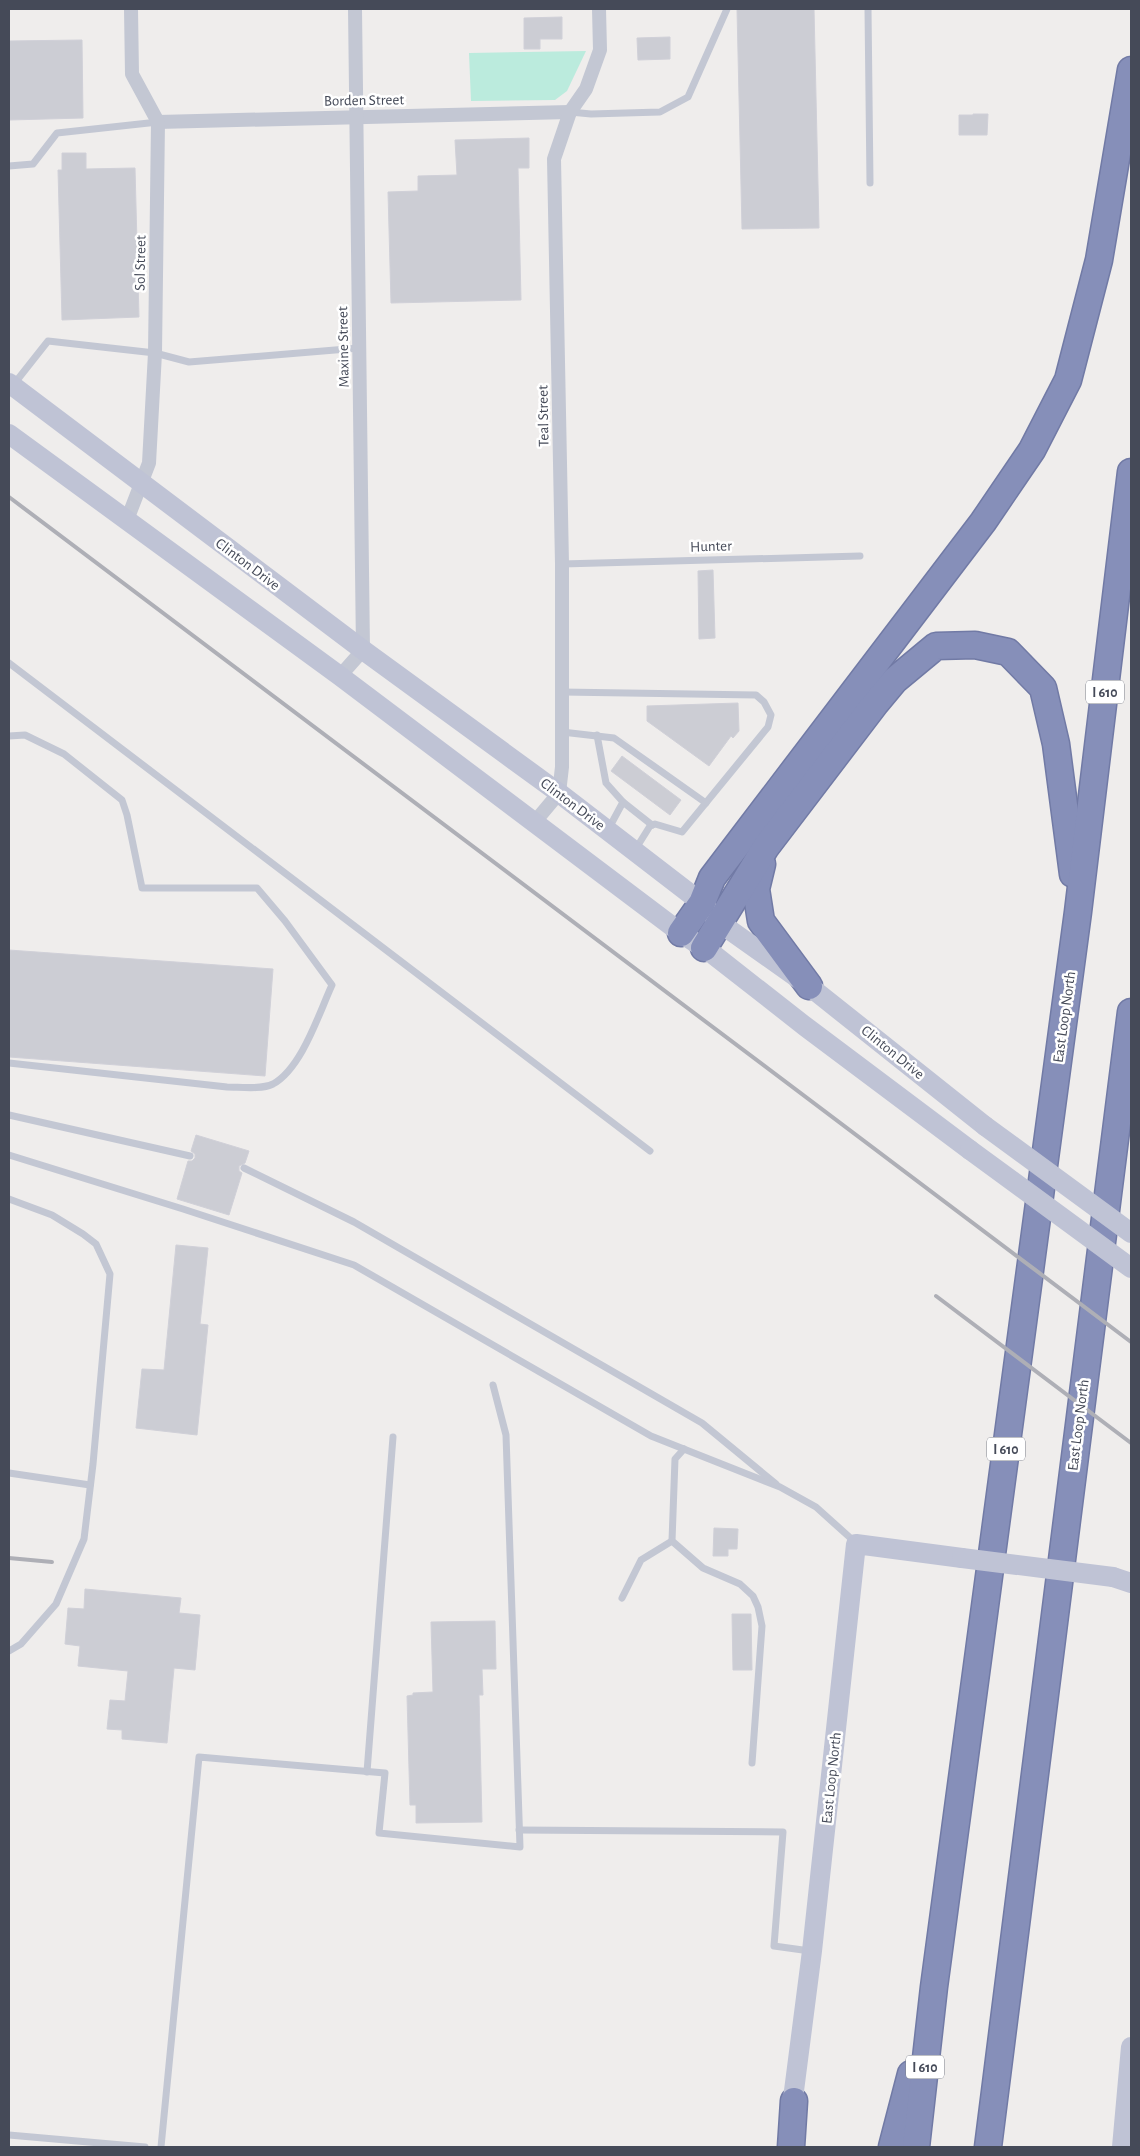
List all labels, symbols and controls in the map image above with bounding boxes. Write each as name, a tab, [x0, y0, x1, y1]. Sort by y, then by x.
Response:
street label: Borden Street	[324, 92, 404, 109]
street label: Sol Street	[133, 235, 148, 291]
street label: Maxine Street	[335, 306, 352, 388]
street label: Teal Street	[535, 385, 552, 447]
street label: Clinton Drive	[213, 536, 283, 593]
street label: Hunter	[690, 538, 732, 555]
road number: I 610	[1086, 680, 1124, 704]
street label: Clinton Drive	[538, 776, 608, 833]
street label: East Loop North	[1051, 970, 1078, 1064]
street label: Clinton Drive	[858, 1023, 927, 1082]
street label: East Loop North	[1065, 1378, 1092, 1472]
road number: I 610	[987, 1438, 1025, 1460]
street label: East Loop North	[819, 1731, 844, 1825]
road number: I 610	[906, 2056, 944, 2078]

